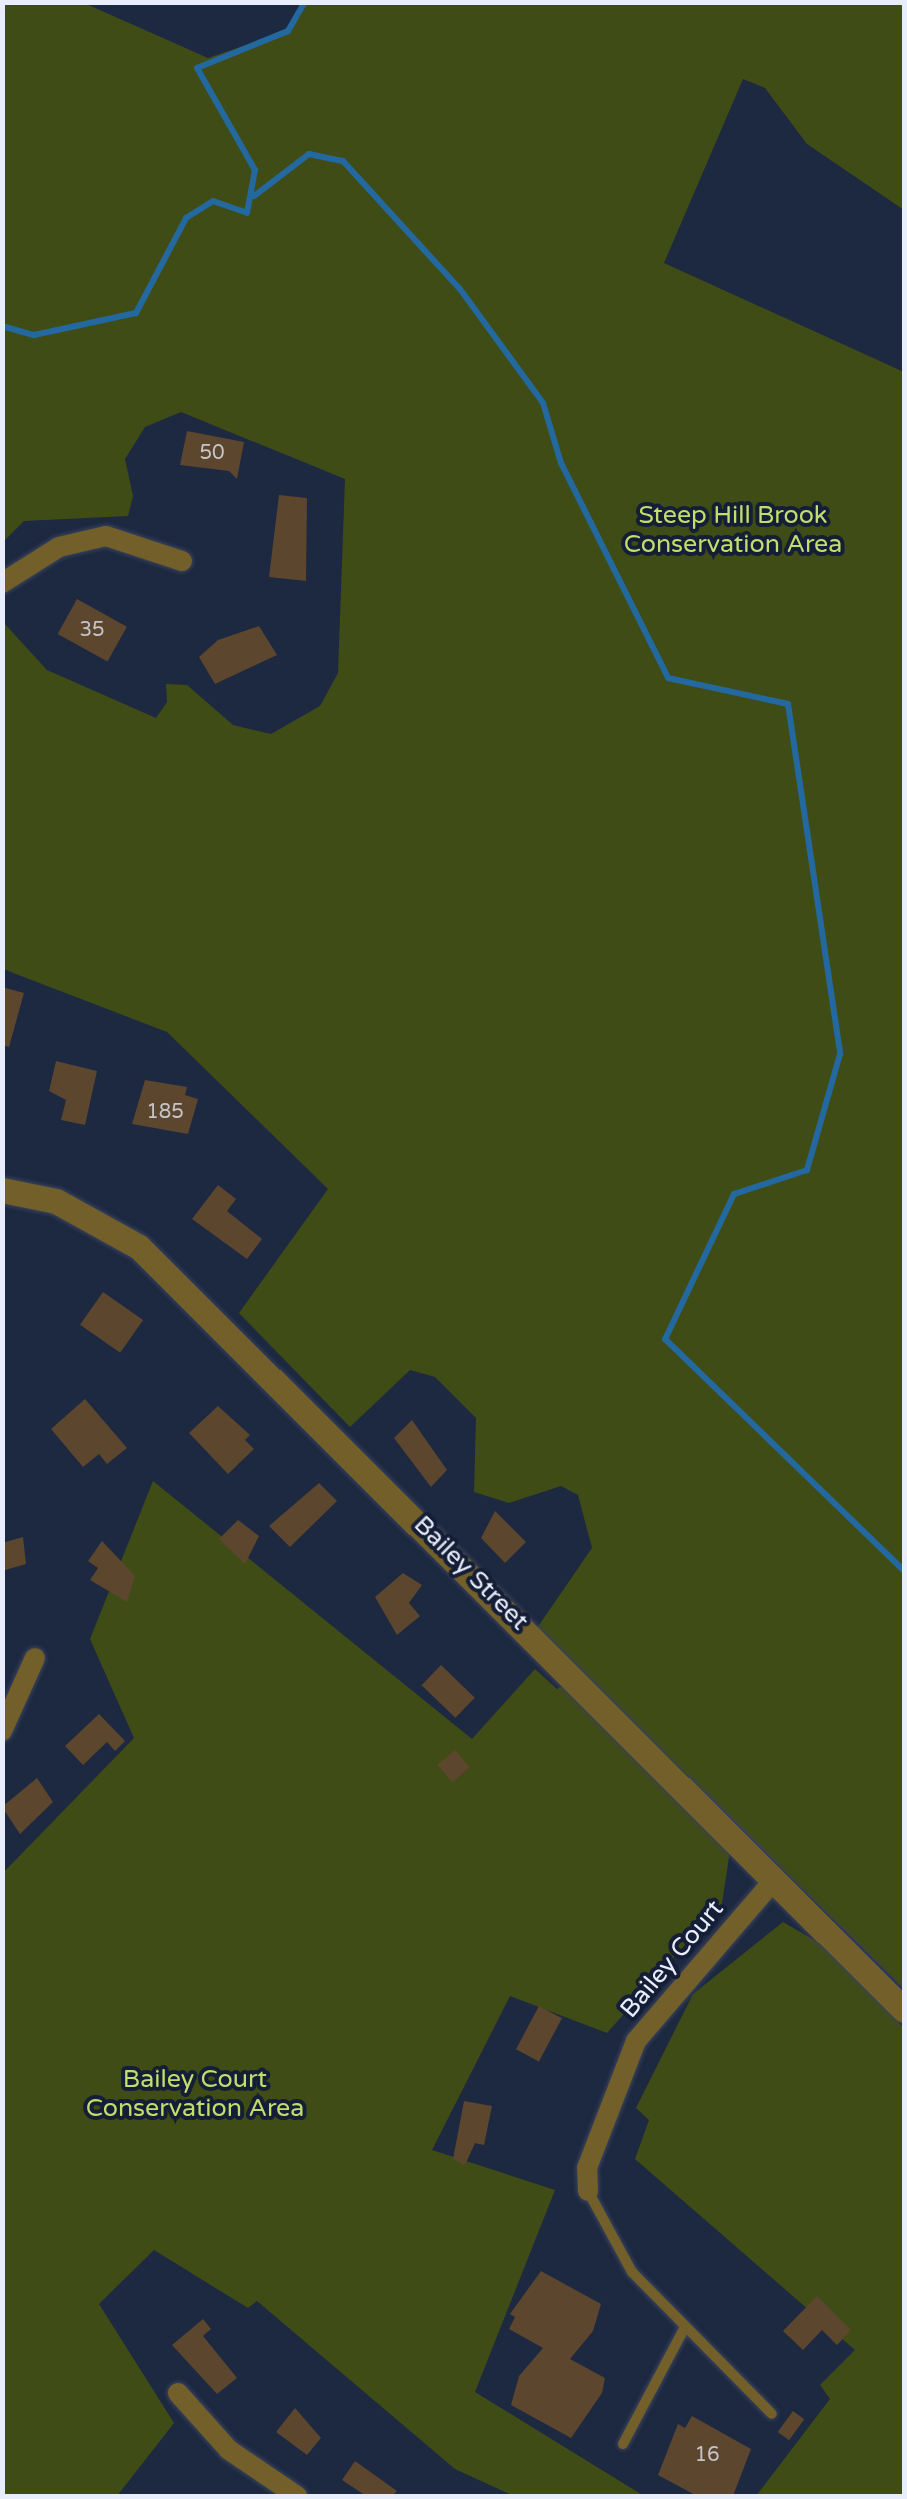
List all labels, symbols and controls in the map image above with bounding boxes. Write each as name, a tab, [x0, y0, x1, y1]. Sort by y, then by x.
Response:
house number: 50	[199, 441, 225, 465]
park label: Steep Hill Brook Conservation Area	[624, 501, 842, 560]
house number: 35	[79, 618, 105, 642]
house number: 185	[146, 1100, 184, 1124]
street label: Bailey Street	[408, 1510, 534, 1636]
street label: Bailey Court	[614, 1894, 730, 2024]
park label: Bailey Court Conservation Area	[86, 2065, 304, 2124]
house number: 16	[694, 2443, 720, 2467]

